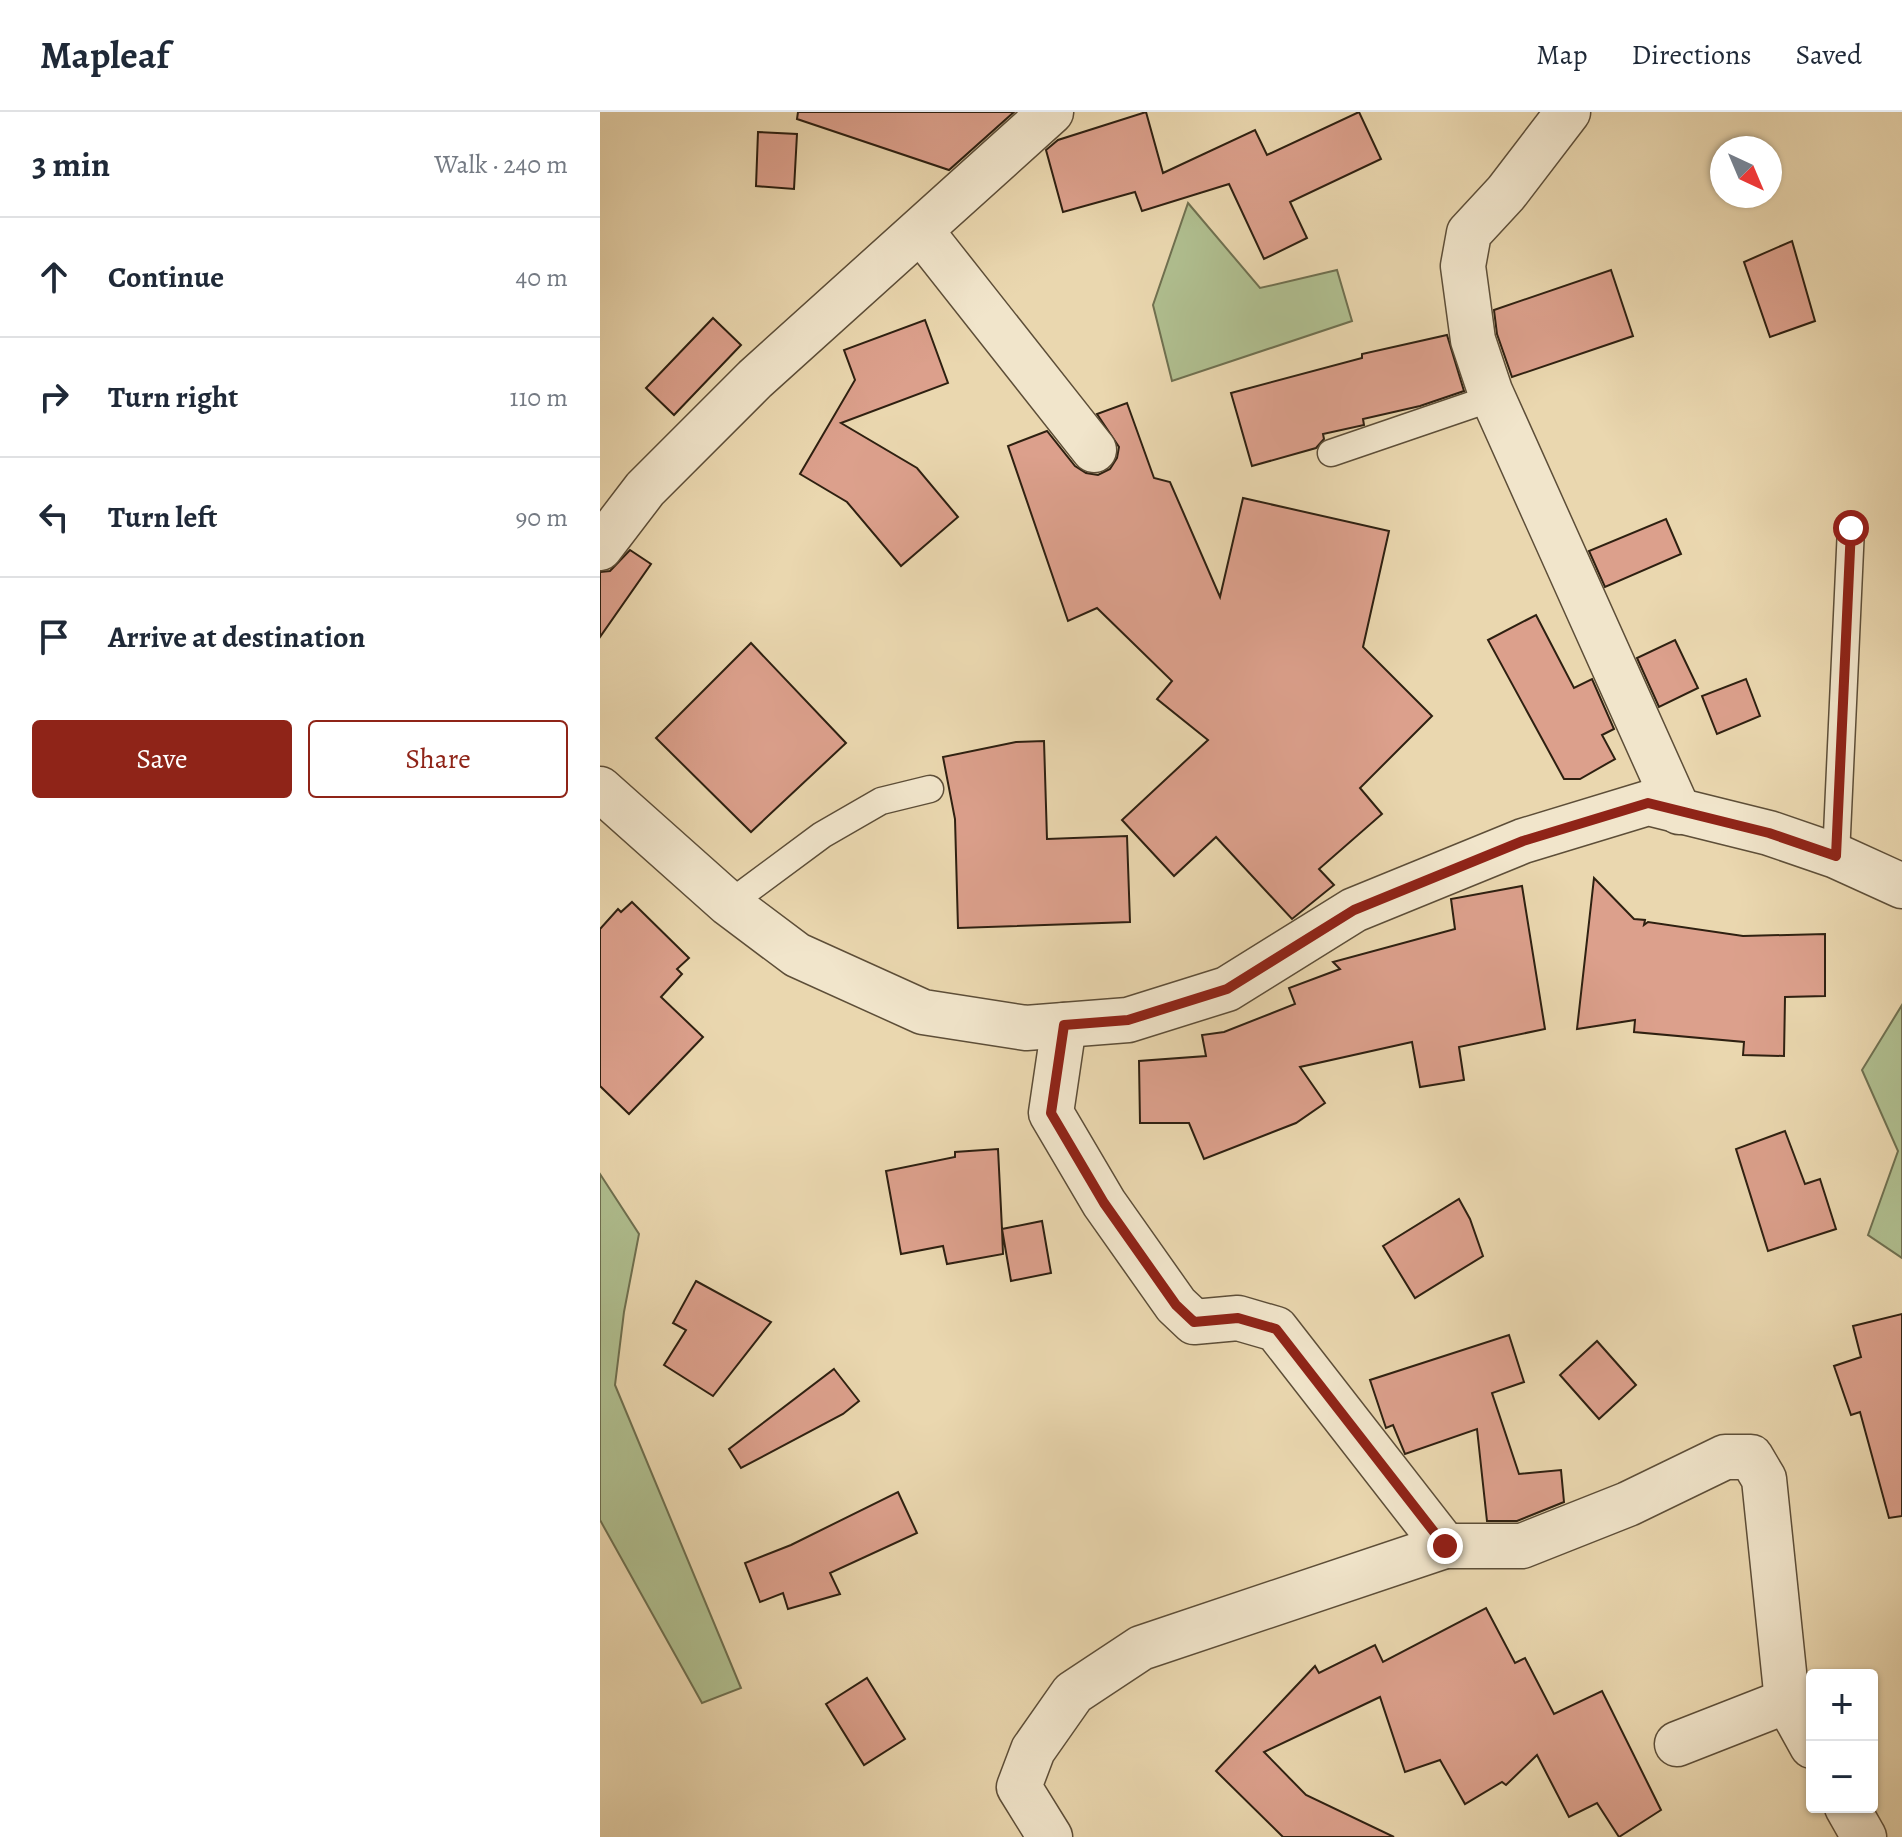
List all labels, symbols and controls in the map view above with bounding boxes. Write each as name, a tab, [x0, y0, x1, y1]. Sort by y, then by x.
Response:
text: Mapleaf	[40, 29, 169, 81]
text: Map	[1536, 36, 1587, 74]
text: Directions	[1631, 36, 1752, 74]
text: Saved	[1796, 36, 1862, 74]
north arrow	[1710, 136, 1782, 208]
text: 3 min	[32, 141, 110, 188]
text: Walk · 240 m	[434, 147, 568, 182]
icon: ahead	[32, 255, 76, 299]
text: Continue	[108, 257, 224, 297]
text: 40 m	[516, 260, 568, 295]
icon: right	[32, 375, 76, 419]
text: Turn right	[108, 377, 238, 417]
text: 110 m	[510, 380, 568, 415]
icon: left	[32, 495, 76, 539]
text: Turn left	[108, 497, 217, 537]
text: 90 m	[516, 500, 568, 535]
route start	[1833, 510, 1869, 546]
icon: arrive	[32, 615, 76, 659]
text: Arrive at destination	[108, 617, 365, 657]
button: Save	[32, 720, 292, 798]
button: Share	[308, 720, 568, 798]
route end	[1427, 1528, 1463, 1564]
map controls	[1806, 1669, 1878, 1813]
button: +	[1806, 1669, 1878, 1741]
button: −	[1806, 1741, 1878, 1813]

